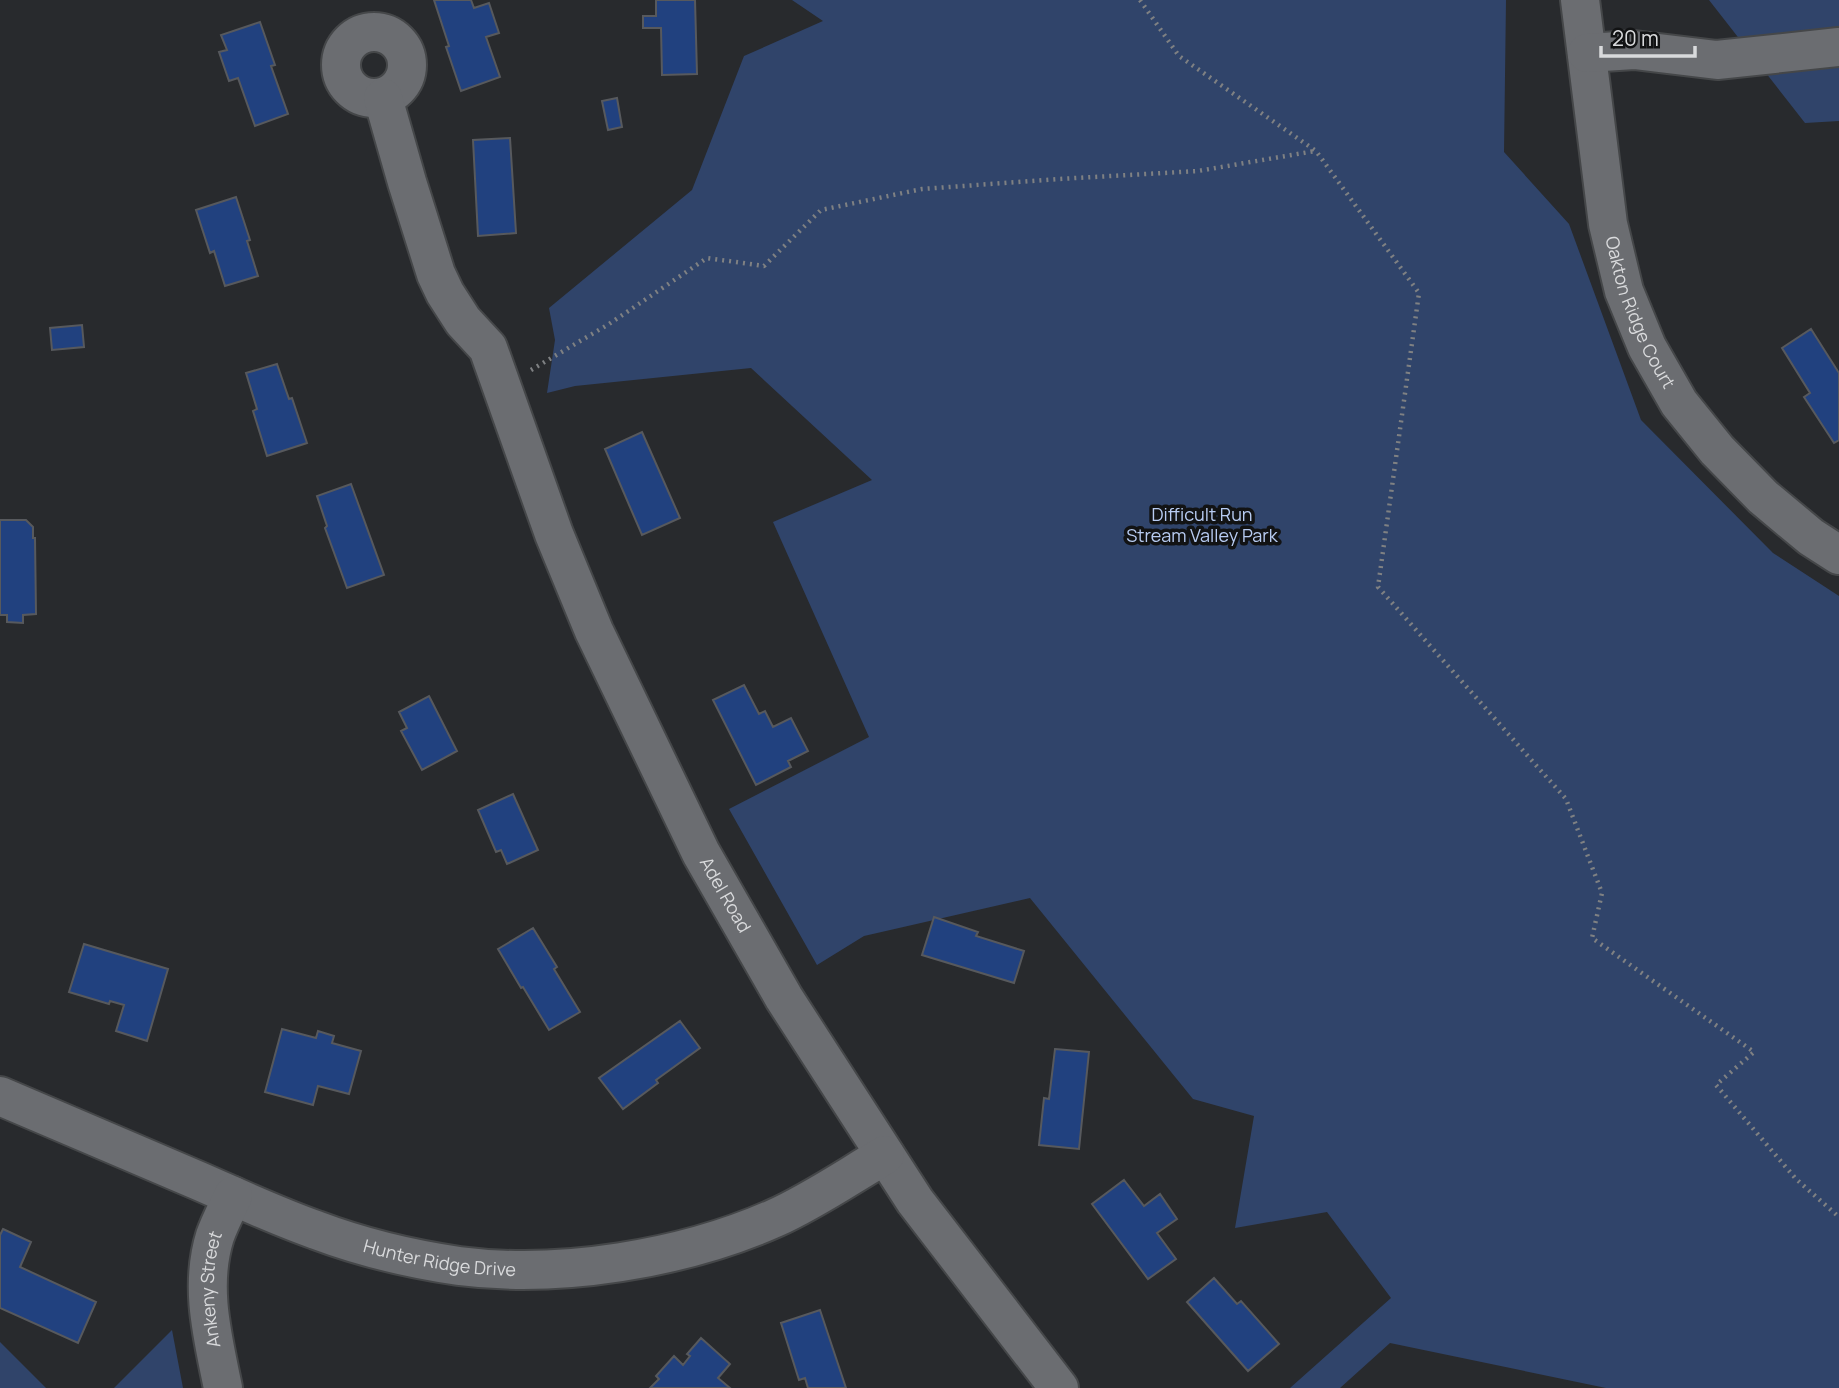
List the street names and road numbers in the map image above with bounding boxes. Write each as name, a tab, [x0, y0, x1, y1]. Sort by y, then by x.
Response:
street label: Oakton Ridge Court	[1600, 233, 1681, 393]
street label: Adel Road	[695, 852, 757, 936]
street label: Ankeny Street	[195, 1227, 227, 1350]
street label: Hunter Ridge Drive	[361, 1233, 516, 1281]

